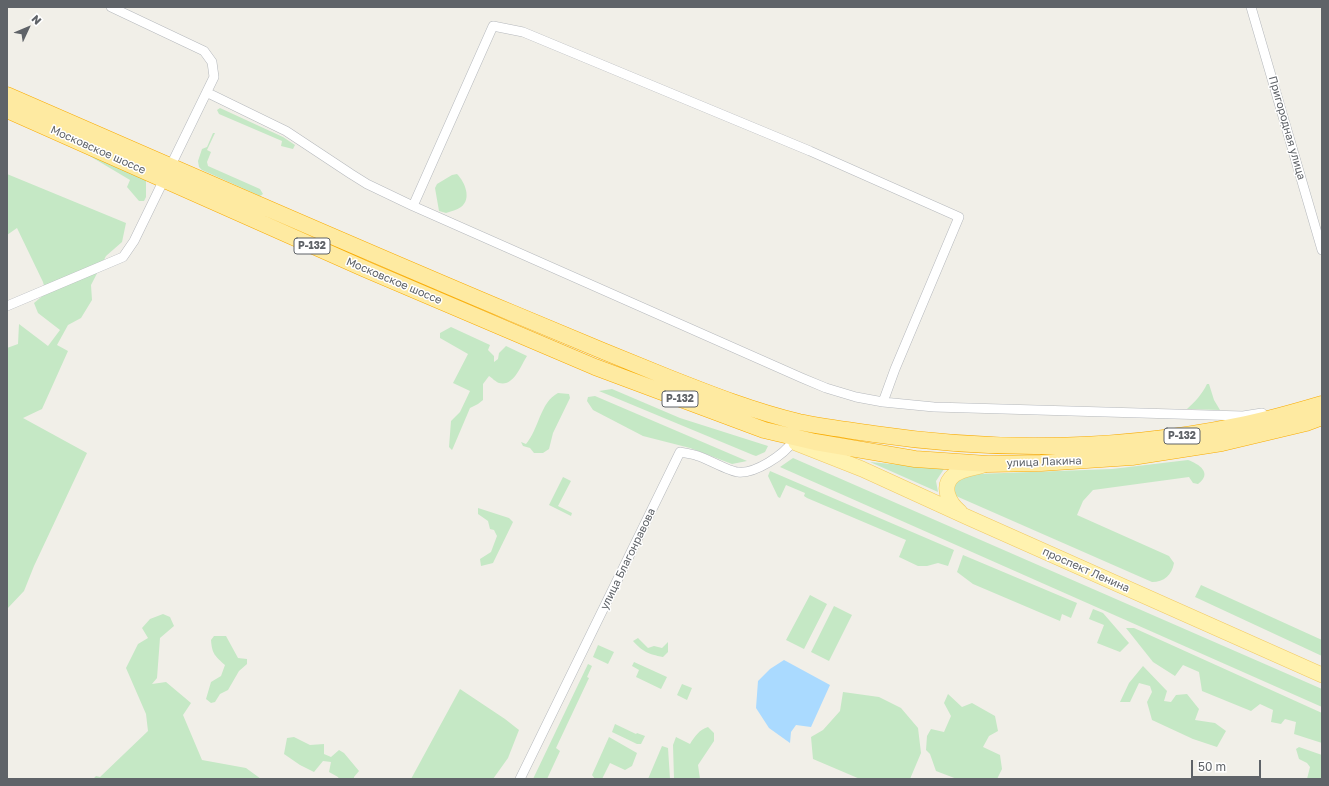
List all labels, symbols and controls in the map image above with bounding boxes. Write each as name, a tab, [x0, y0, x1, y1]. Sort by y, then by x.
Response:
north arrow	[8, 8, 48, 48]
text: N	[29, 12, 45, 27]
street label: Пригородная улица	[1266, 75, 1308, 181]
street label: Московское шоссе	[48, 123, 148, 177]
road number: Р-132	[294, 238, 330, 254]
street label: Московское шоссе	[344, 255, 444, 307]
road number: Р-132	[662, 391, 698, 407]
road number: Р-132	[1164, 428, 1200, 444]
street label: улица Лакина	[1006, 454, 1082, 470]
street label: улица Благонравова	[598, 506, 658, 612]
street label: проспект Ленина	[1040, 545, 1132, 595]
scale bar	[1193, 752, 1263, 778]
text: 50 m	[1198, 759, 1226, 774]

